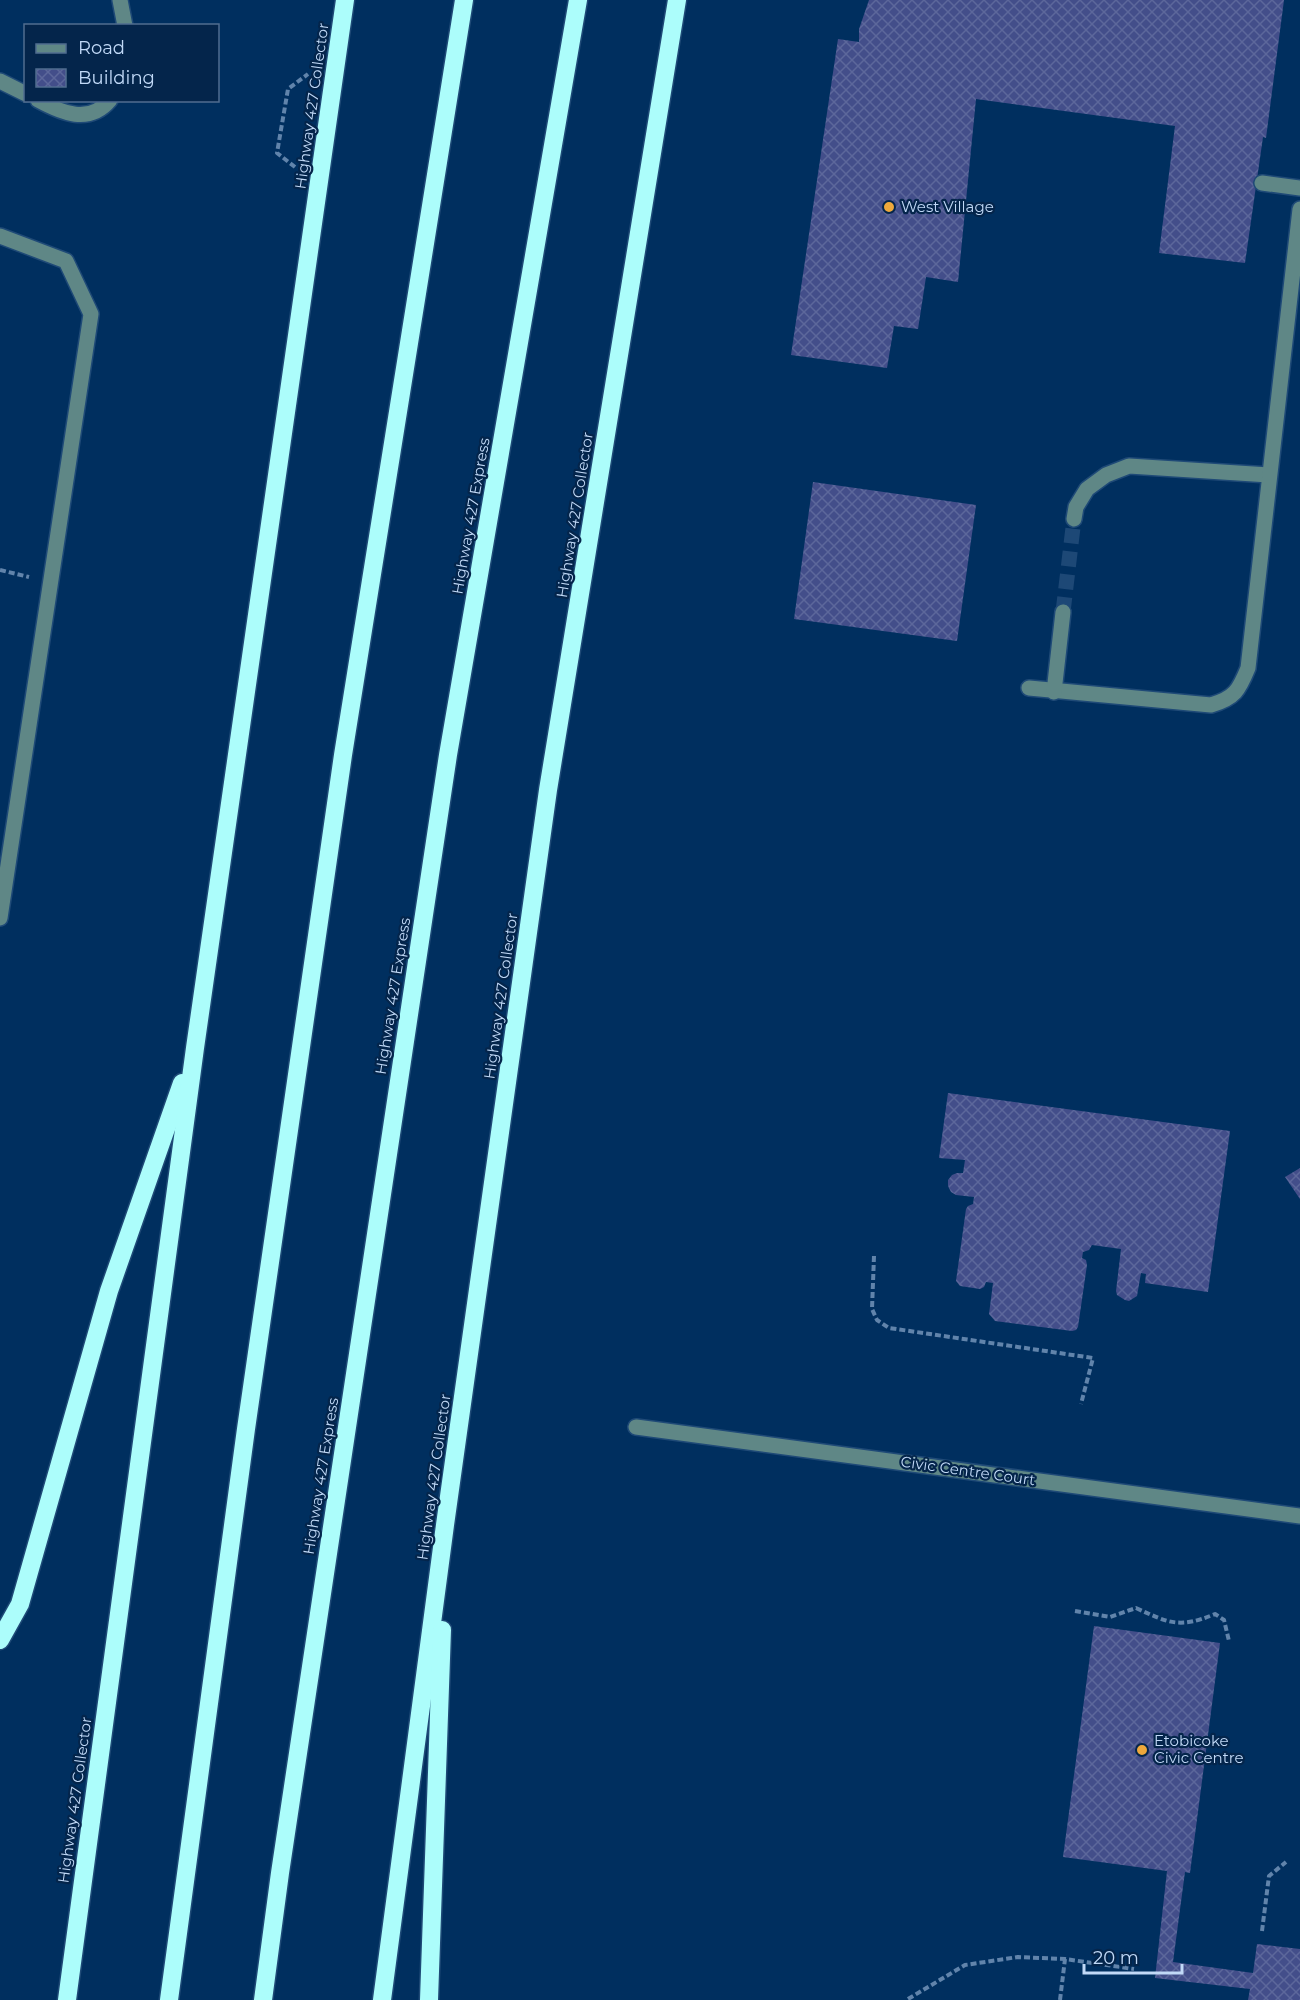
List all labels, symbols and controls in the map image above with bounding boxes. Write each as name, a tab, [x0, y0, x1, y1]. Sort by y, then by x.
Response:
street label: Highway 427 Collector	[290, 22, 333, 190]
legend	[24, 24, 219, 102]
text: Road	[78, 37, 125, 59]
text: Building	[78, 67, 155, 89]
place label: West Village	[901, 197, 994, 216]
marker: West Village	[882, 200, 896, 214]
street label: Highway 427 Collector	[552, 431, 597, 599]
street label: Highway 427 Express	[447, 436, 494, 596]
street label: Highway 427 Collector	[479, 912, 522, 1080]
street label: Highway 427 Express	[371, 916, 414, 1076]
street label: Highway 427 Collector	[412, 1393, 455, 1561]
street label: Highway 427 Express	[299, 1396, 342, 1556]
street label: Civic Centre Court	[900, 1452, 1037, 1489]
street label: Highway 427 Collector	[53, 1716, 96, 1884]
place label: Etobicoke Civic Centre	[1154, 1731, 1244, 1767]
marker: Etobicoke Civic Centre	[1135, 1743, 1149, 1757]
scale bar	[1084, 1937, 1182, 1975]
text: 20 m	[1093, 1947, 1139, 1969]

